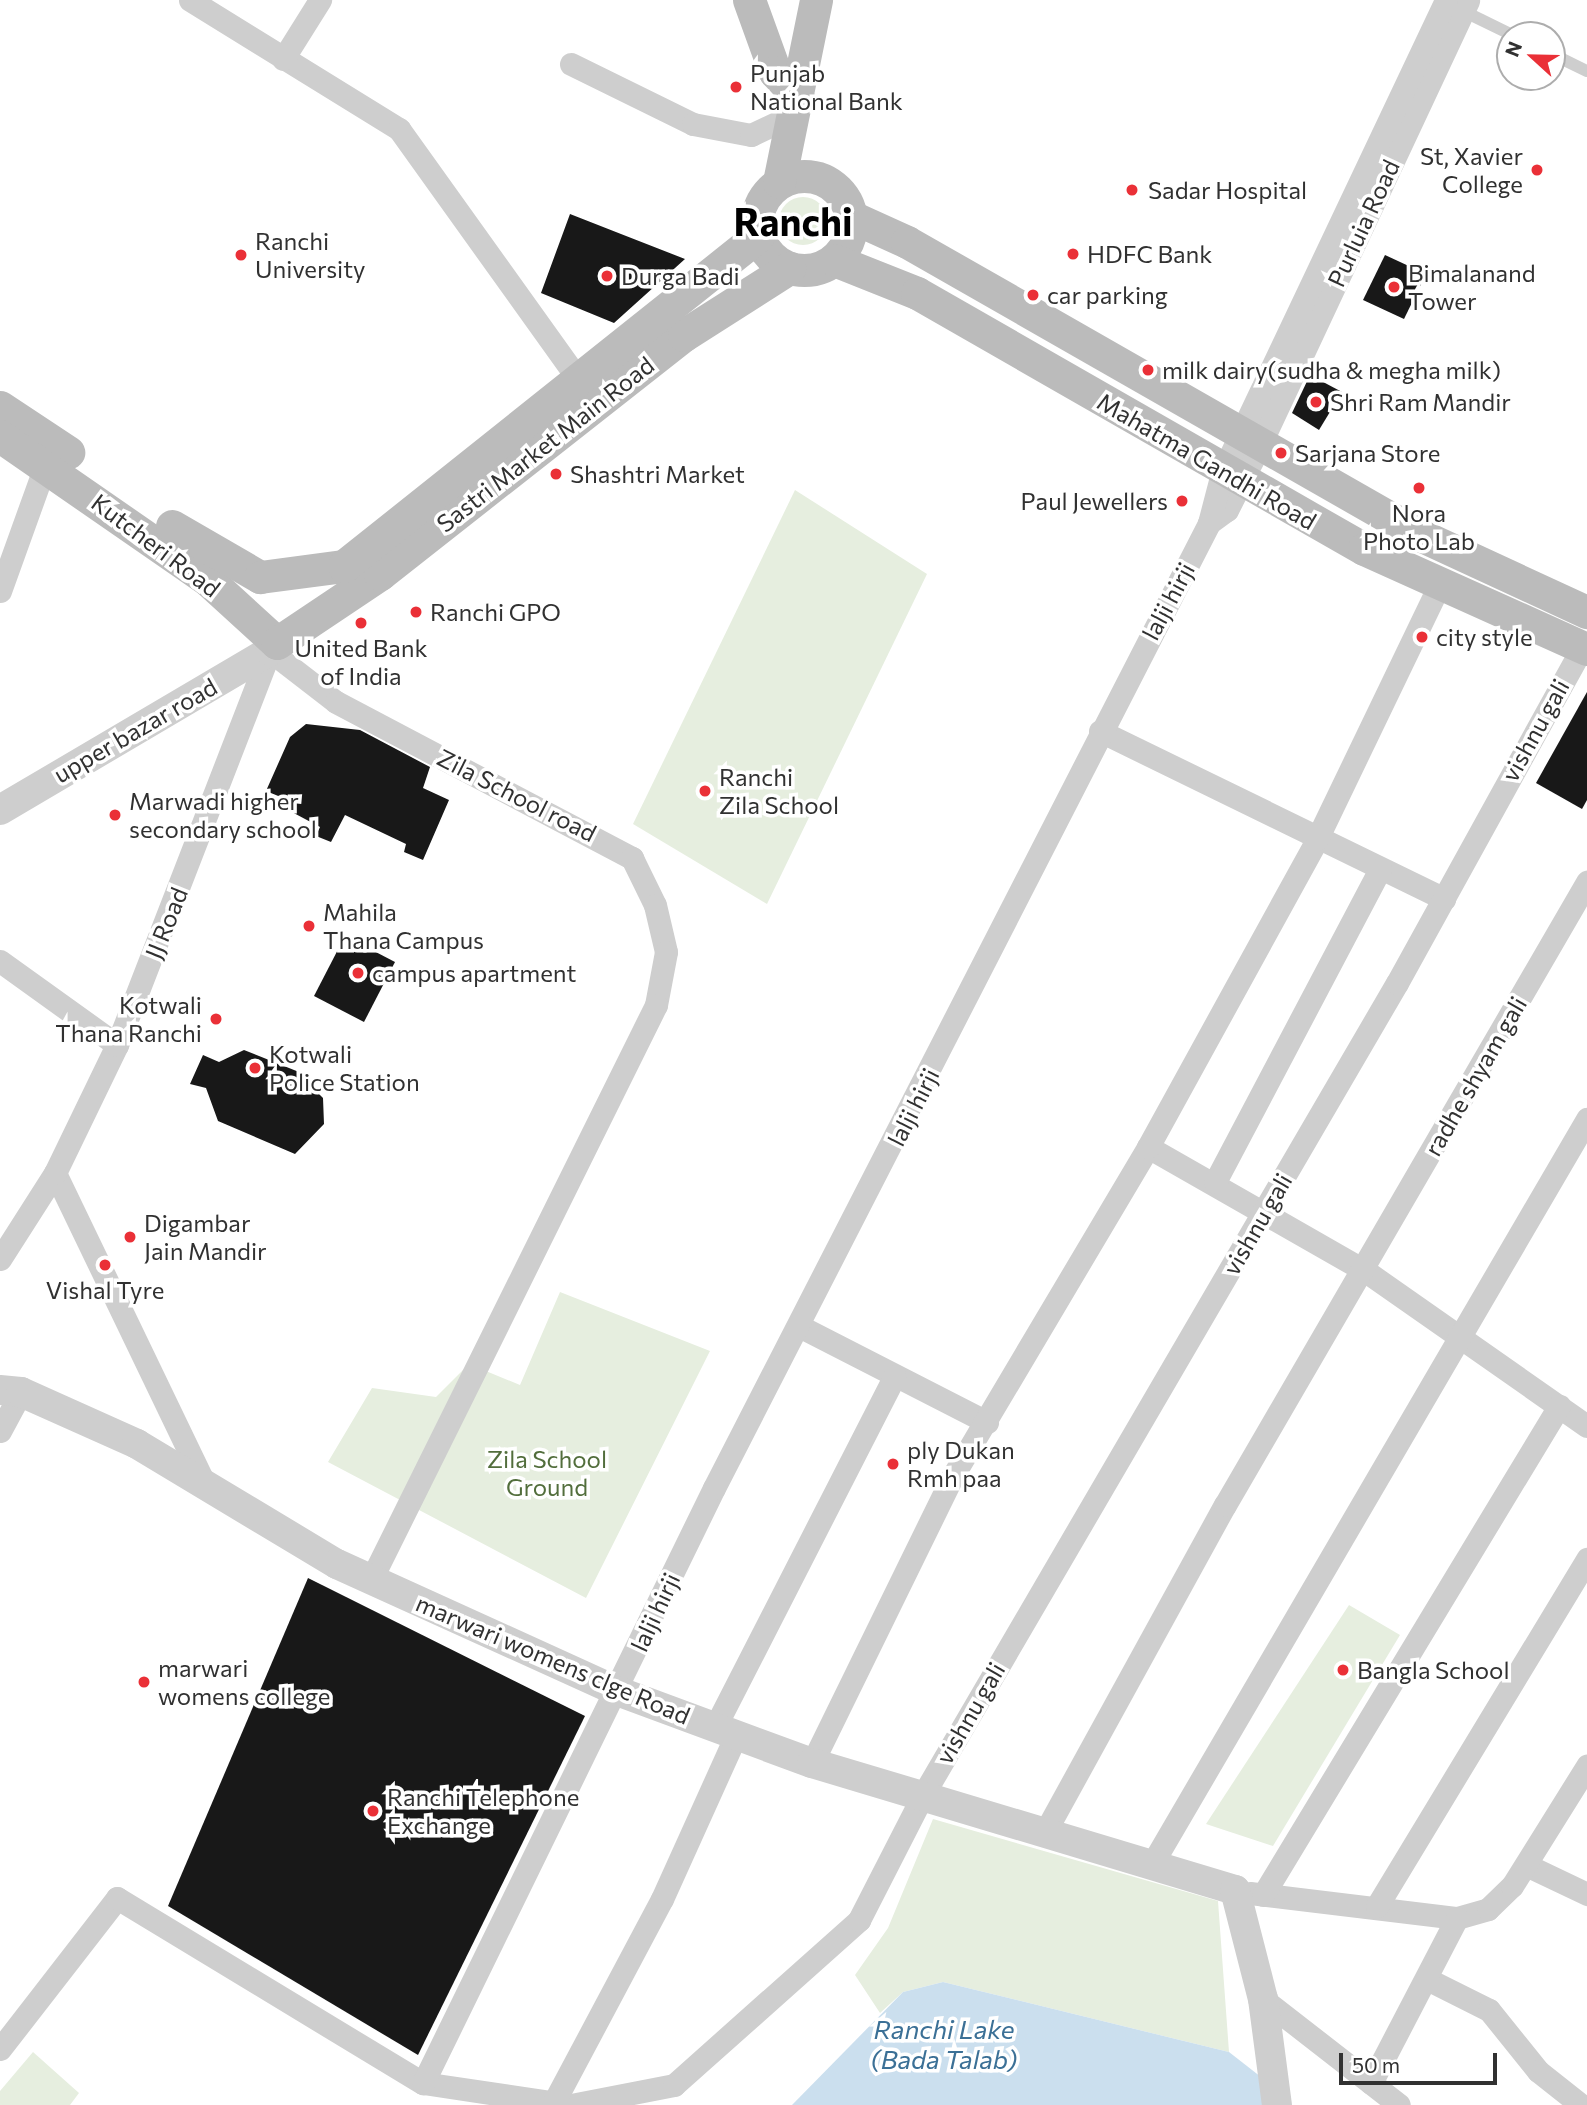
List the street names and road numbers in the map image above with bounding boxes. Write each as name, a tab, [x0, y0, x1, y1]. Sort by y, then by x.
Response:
street label: Purluia Road	[1321, 155, 1405, 291]
street label: Sastri Market Main Road	[431, 350, 659, 538]
street label: Mahatma Gandhi Road	[1092, 387, 1322, 535]
street label: Kutcheri Road	[86, 487, 226, 603]
street label: lalji hirji	[1136, 557, 1200, 645]
street label: upper bazar road	[48, 672, 222, 788]
street label: vishnu gali	[1495, 674, 1575, 786]
street label: Zila School road	[433, 743, 601, 847]
street label: JJ Road	[139, 883, 193, 963]
street label: radhe shyam gali	[1418, 991, 1532, 1161]
street label: lalji hirji	[881, 1063, 945, 1151]
street label: vishnu gali	[1216, 1168, 1298, 1280]
street label: lalji hirji	[624, 1568, 686, 1656]
street label: marwari womens clge Road	[412, 1588, 694, 1730]
street label: vishnu gali	[929, 1657, 1011, 1769]

